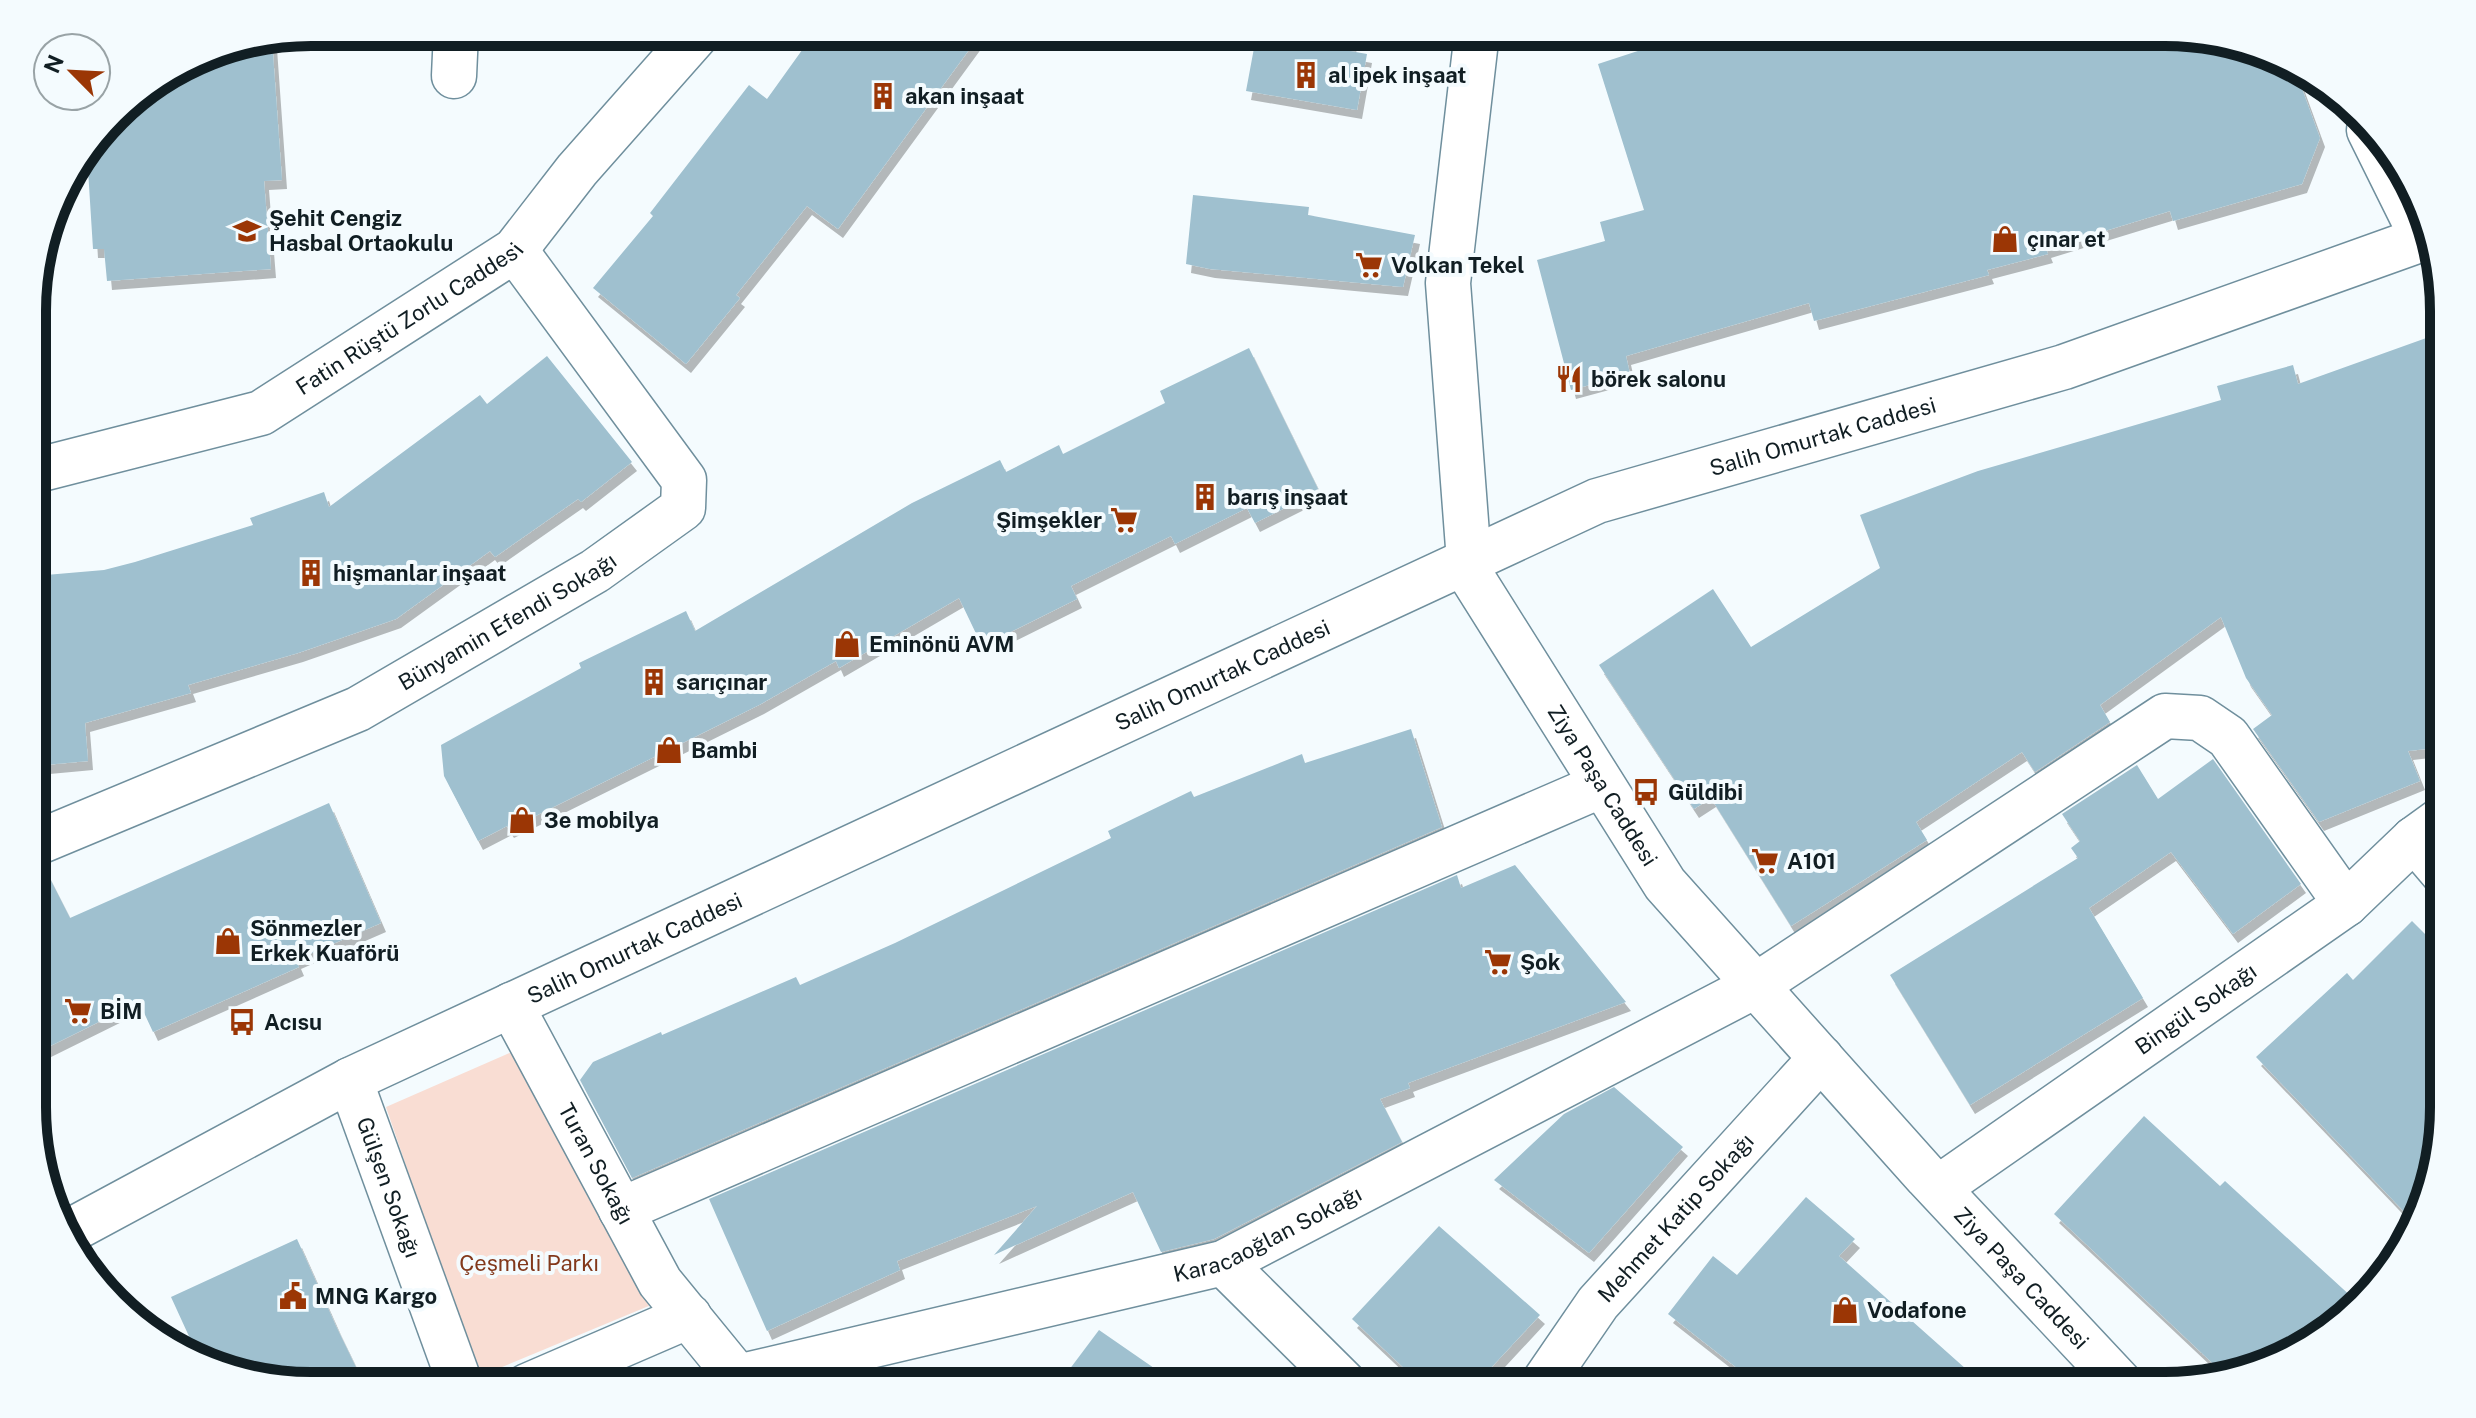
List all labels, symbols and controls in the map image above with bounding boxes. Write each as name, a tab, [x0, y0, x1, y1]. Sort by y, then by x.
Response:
north arrow	[32, 32, 112, 112]
text: N	[38, 51, 69, 77]
building icon: al ipek inşaat	[1291, 60, 1321, 90]
place label: al ipek inşaat	[1328, 62, 1467, 88]
building icon: akan inşaat	[868, 81, 898, 111]
place label: akan inşaat	[905, 83, 1024, 109]
place label: Şehit Cengiz Hasbal Ortaokulu	[269, 205, 453, 256]
school or university icon: Şehit Cengiz Hasbal Ortaokulu	[232, 216, 262, 246]
shop icon: çınar et	[1990, 224, 2020, 254]
place label: çınar et	[2027, 226, 2106, 252]
street label: Fatin Rüştü Zorlu Caddesi	[291, 238, 529, 400]
supermarket icon: Volkan Tekel	[1354, 250, 1384, 280]
place label: Volkan Tekel	[1391, 252, 1525, 278]
restaurant icon: börek salonu	[1554, 364, 1584, 394]
place label: börek salonu	[1591, 366, 1726, 392]
street label: Salih Omurtak Caddesi	[1707, 391, 1939, 481]
building icon: barış inşaat	[1190, 482, 1220, 512]
place label: barış inşaat	[1227, 484, 1348, 510]
supermarket icon: Şimşekler	[1109, 505, 1139, 535]
place label: Şimşekler	[996, 507, 1102, 533]
street label: Bünyamin Efendi Sokağı	[394, 547, 621, 696]
building icon: hişmanlar inşaat	[296, 558, 326, 588]
place label: hişmanlar inşaat	[333, 560, 506, 586]
street label: Salih Omurtak Caddesi	[1111, 614, 1334, 736]
shop icon: Eminönü AVM	[832, 629, 862, 659]
place label: Eminönü AVM	[869, 631, 1014, 657]
building icon: sarıçınar	[639, 667, 669, 697]
place label: sarıçınar	[676, 669, 767, 695]
street label: Ziya Paşa Caddesi	[1543, 700, 1663, 870]
shop icon: Bambi	[654, 735, 684, 765]
place label: Bambi	[691, 737, 757, 763]
bus stop icon: Güldibi	[1631, 777, 1661, 807]
place label: Güldibi	[1668, 779, 1743, 805]
shop icon: 3e mobilya	[507, 805, 537, 835]
place label: 3e mobilya	[544, 807, 659, 833]
supermarket icon: A101	[1750, 846, 1780, 876]
place label: A101	[1787, 848, 1836, 874]
street label: Salih Omurtak Caddesi	[523, 887, 746, 1009]
place label: Sönmezler Erkek Kuaförü	[250, 915, 399, 966]
shop icon: Sönmezler Erkek Kuaförü	[213, 926, 243, 956]
supermarket icon: Şok	[1483, 947, 1513, 977]
place label: Şok	[1520, 949, 1561, 975]
street label: Bingül Sokağı	[2130, 957, 2261, 1060]
supermarket icon: BİM	[63, 996, 93, 1026]
place label: BİM	[100, 998, 142, 1024]
bus stop icon: Acısu	[227, 1007, 257, 1037]
place label: Acısu	[264, 1009, 322, 1035]
street label: Turan Sokağı	[553, 1099, 639, 1229]
street label: Gülşen Sokağı	[351, 1113, 426, 1261]
street label: Mehmet Katip Sokağı	[1592, 1128, 1759, 1307]
street label: Karacaoğlan Sokağı	[1171, 1180, 1366, 1287]
street label: Ziya Paşa Caddesi	[1949, 1201, 2094, 1354]
park label: Çeşmeli Parkı	[459, 1250, 599, 1276]
public building icon: MNG Kargo	[278, 1281, 308, 1311]
place label: MNG Kargo	[315, 1283, 437, 1309]
shop icon: Vodafone	[1830, 1295, 1860, 1325]
place label: Vodafone	[1867, 1297, 1967, 1323]

